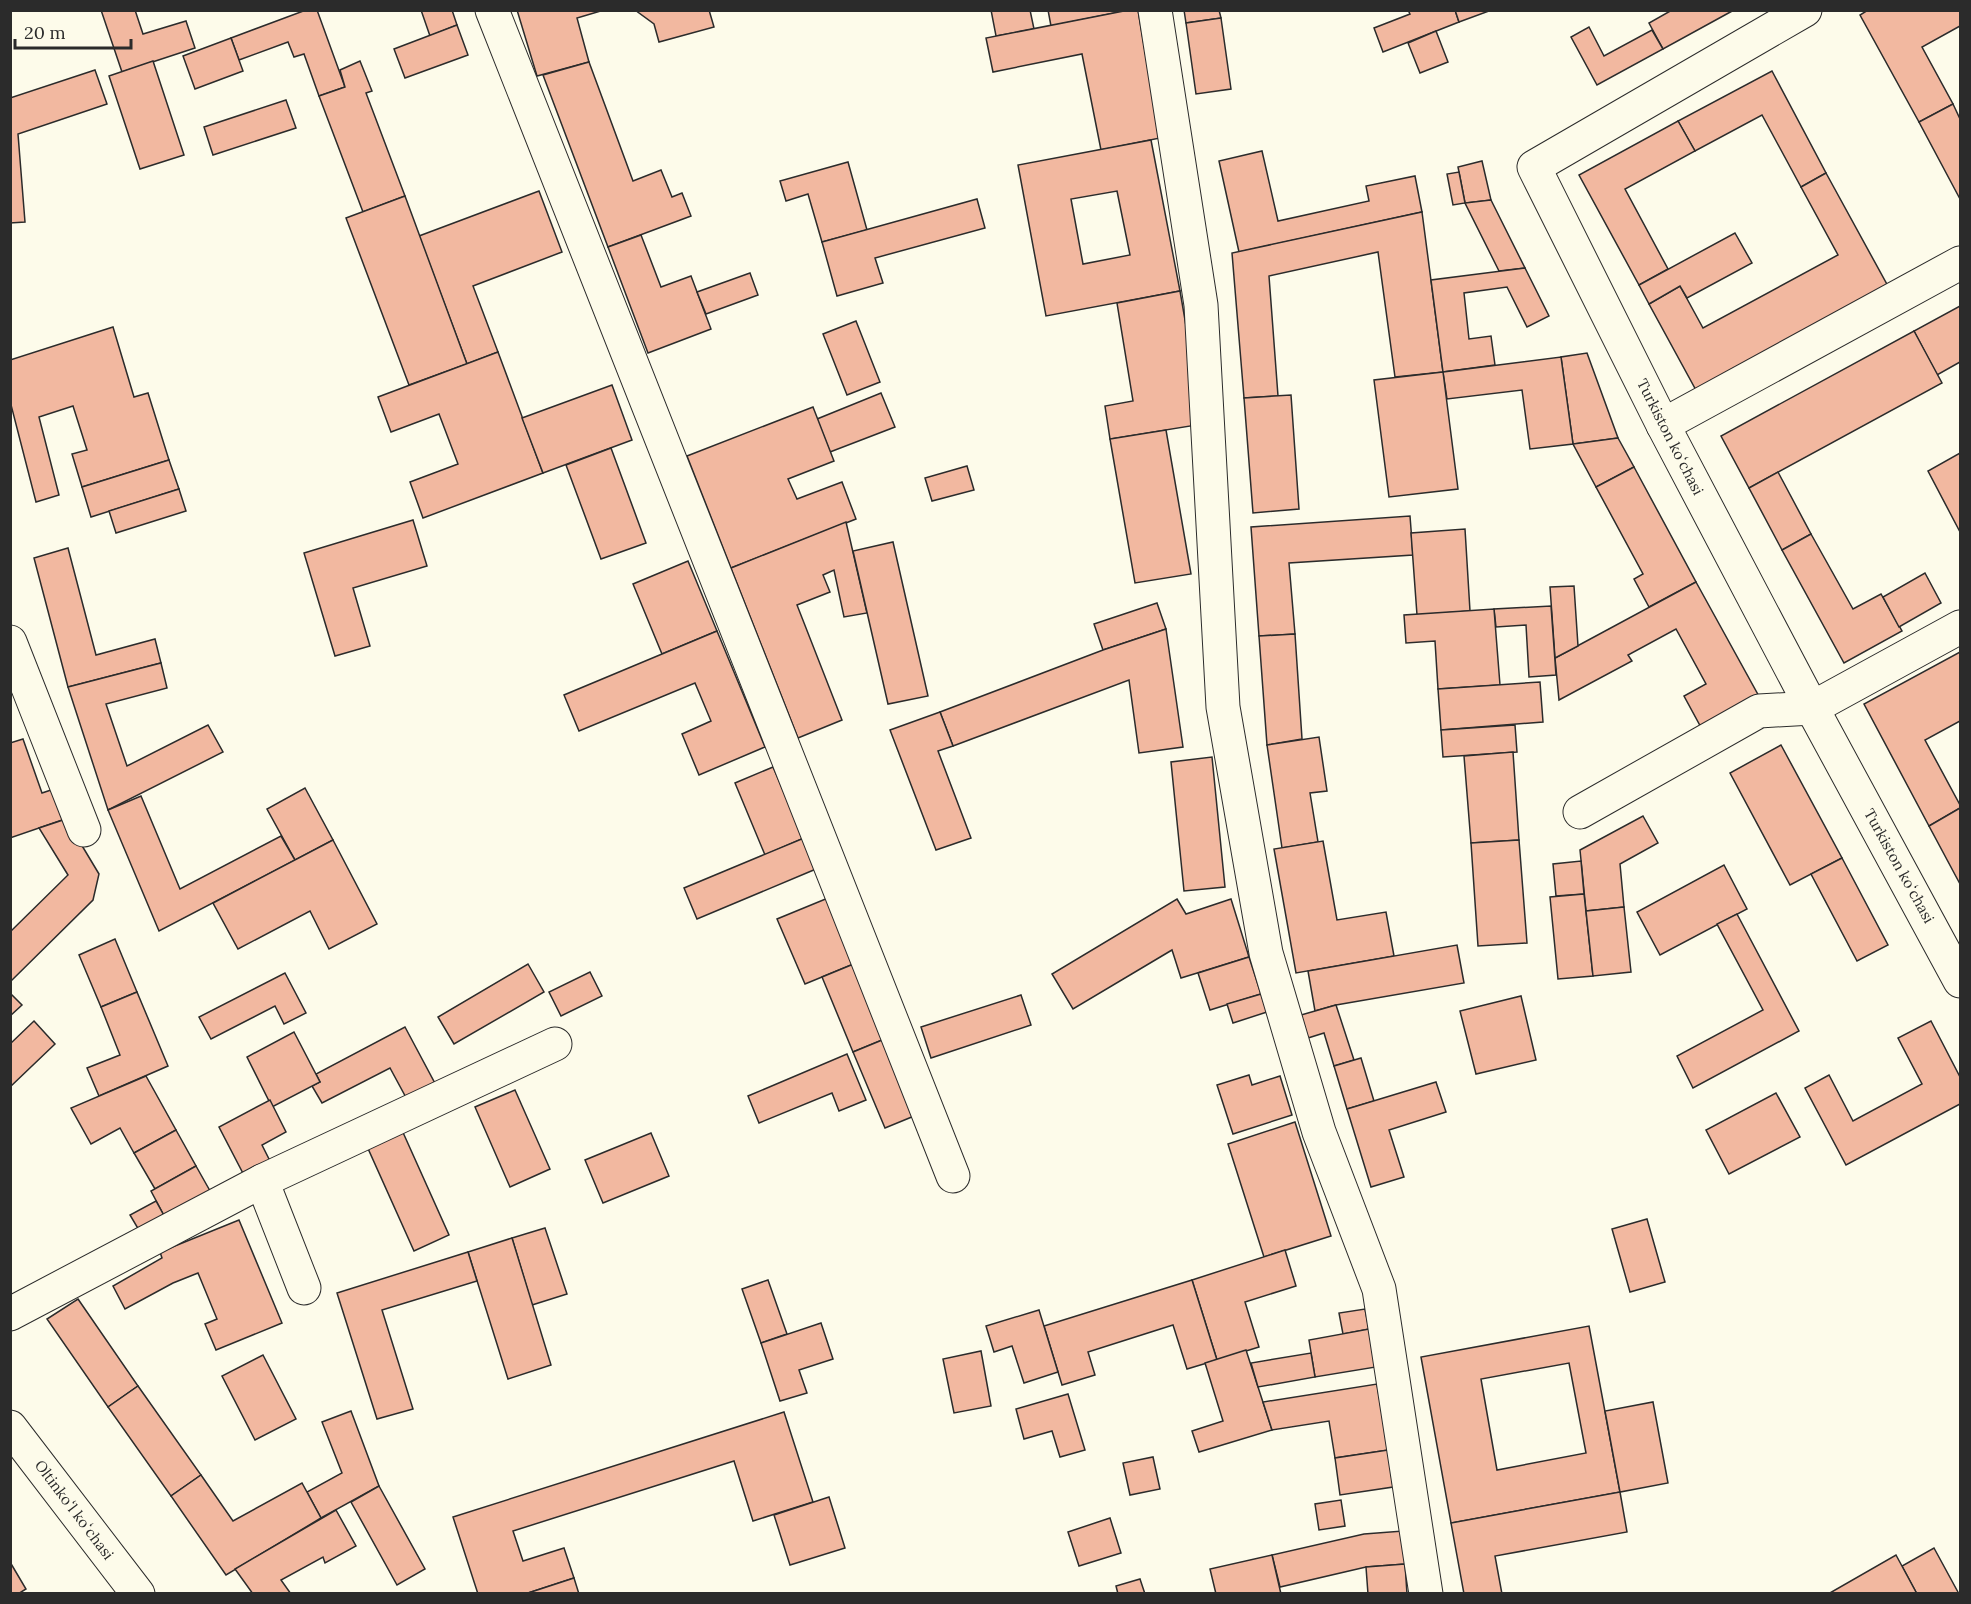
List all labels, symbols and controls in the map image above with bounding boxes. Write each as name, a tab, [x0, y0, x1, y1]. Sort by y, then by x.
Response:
scale bar	[15, 12, 130, 50]
text: 20 m	[24, 21, 66, 44]
street label: Turkiston koʻchasi	[1633, 375, 1708, 498]
street label: Turkiston koʻchasi	[1860, 805, 1939, 926]
street label: Oltinkoʻl koʻchasi	[31, 1456, 118, 1563]

